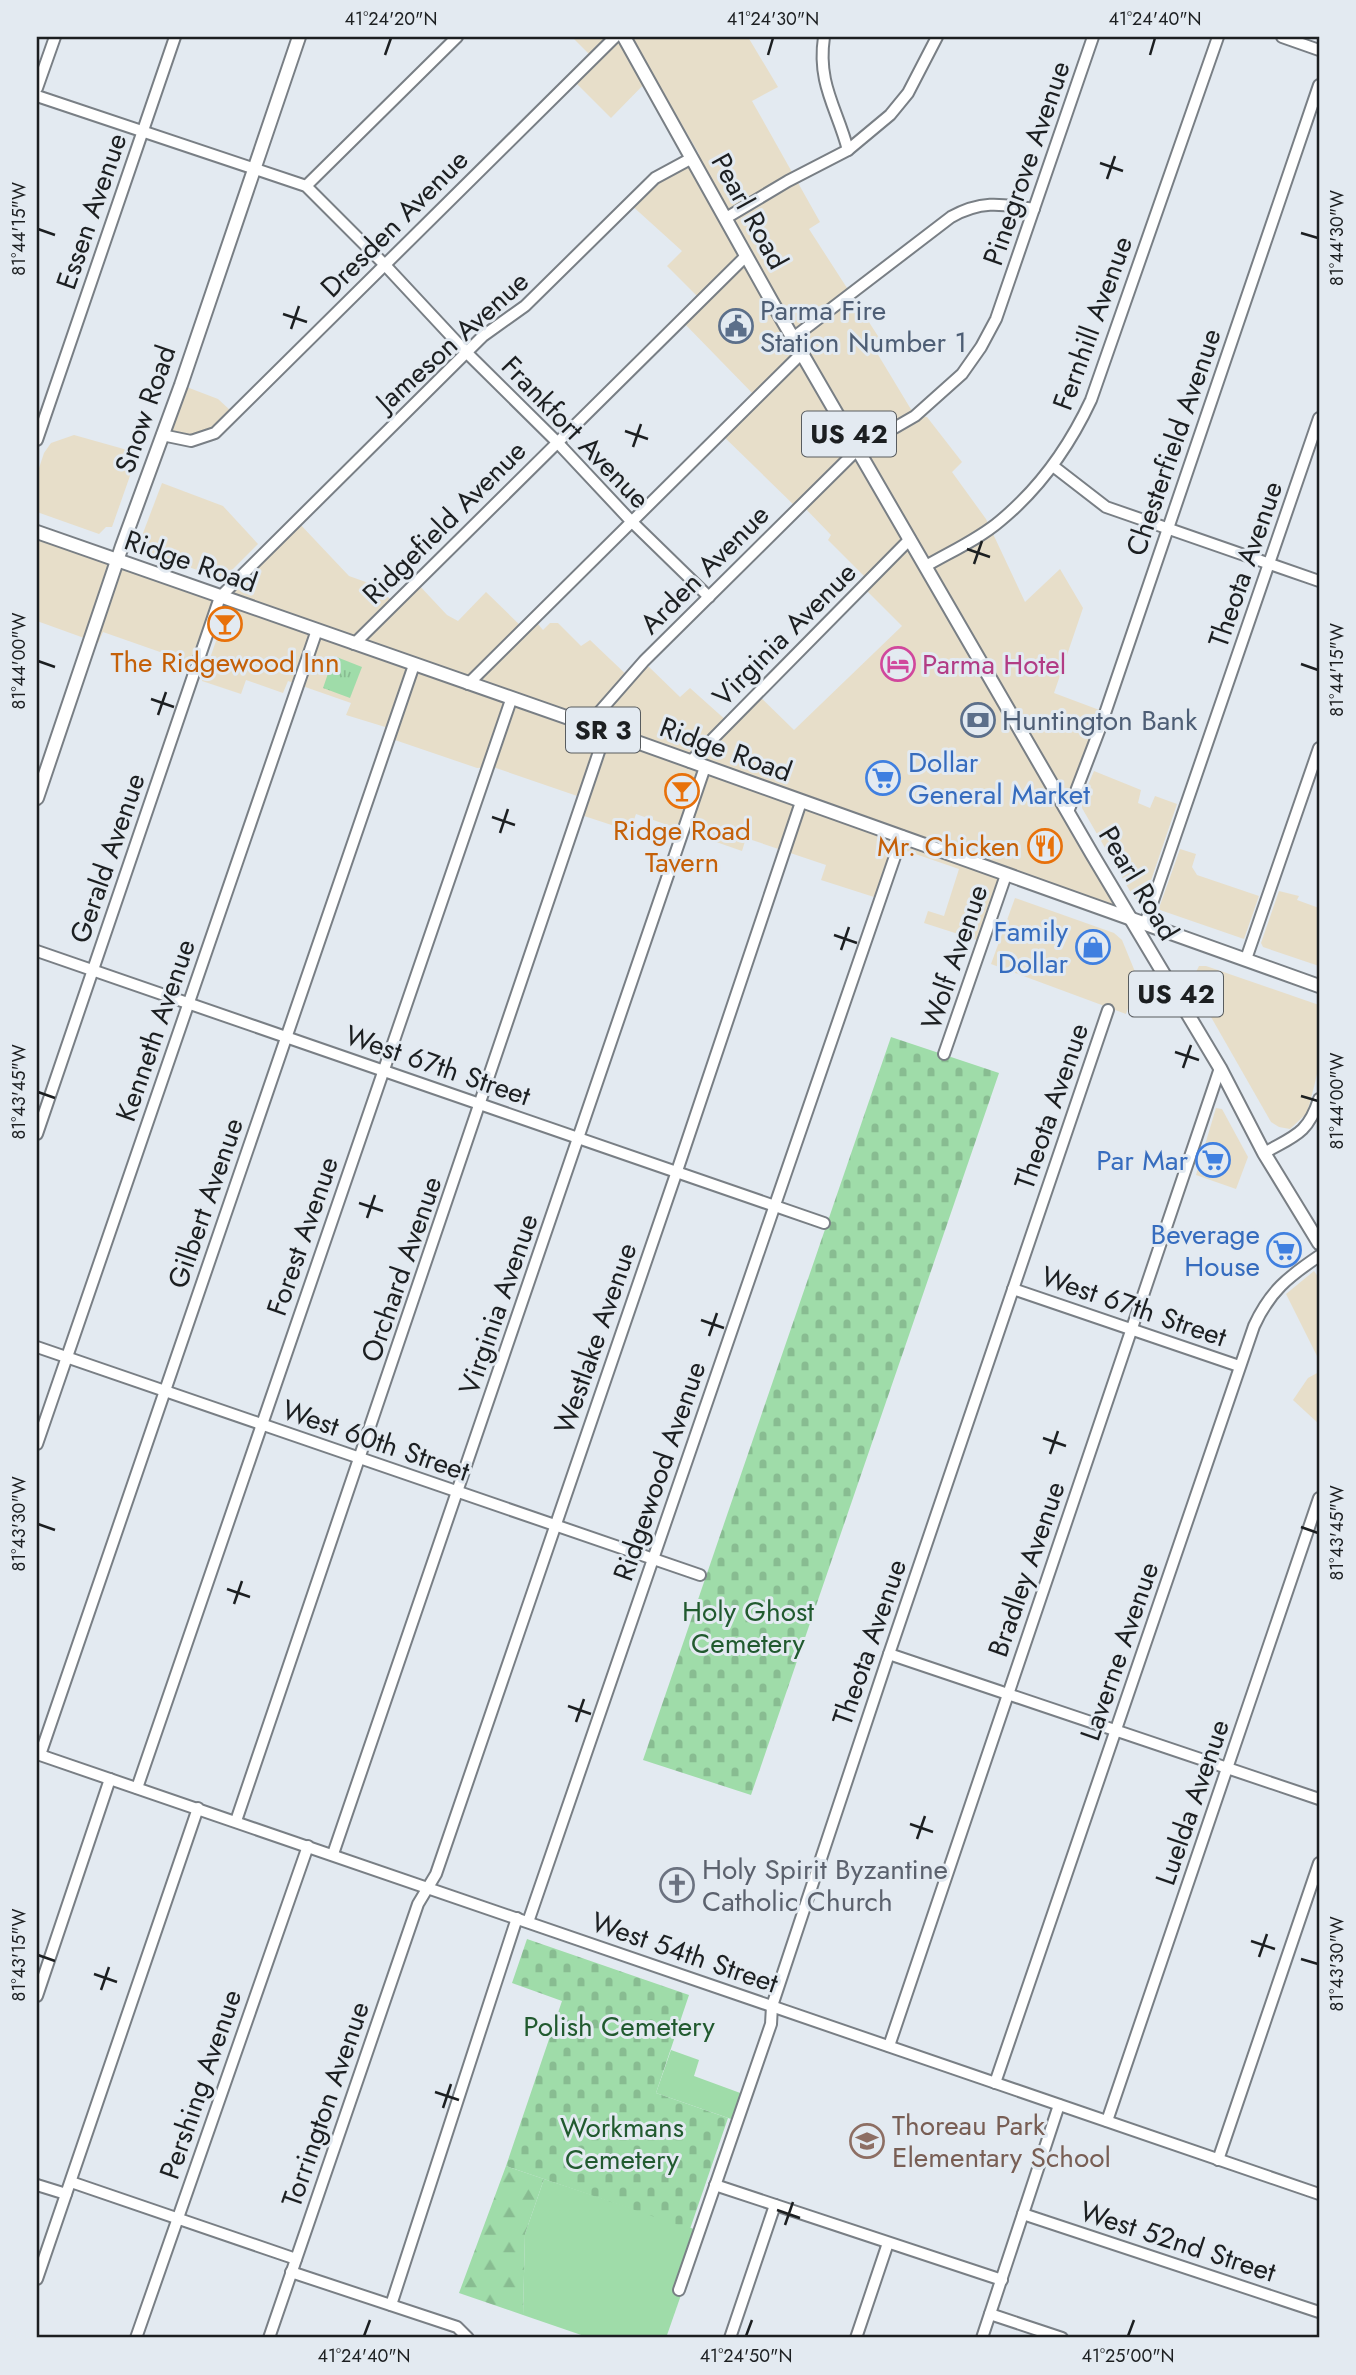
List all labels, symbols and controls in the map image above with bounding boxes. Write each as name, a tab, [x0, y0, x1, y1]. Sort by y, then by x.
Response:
text: 41°24'20"N	[345, 6, 437, 32]
text: 41°24'30"N	[727, 6, 819, 32]
text: 41°24'40"N	[1108, 6, 1202, 32]
street label: Pinegrove Avenue	[972, 55, 1081, 271]
street label: Essen Avenue	[46, 128, 137, 295]
street label: Dresden Avenue	[311, 140, 478, 307]
street label: Pearl Road	[701, 146, 798, 277]
text: 81°44'15"W	[6, 182, 32, 276]
text: 81°44'30"W	[1324, 190, 1350, 286]
street label: Fernhill Avenue	[1042, 230, 1143, 416]
street label: Jameson Avenue	[364, 261, 538, 424]
place label: Parma Fire Station Number 1	[760, 290, 967, 363]
public building icon: Parma Fire Station Number 1	[717, 307, 755, 345]
street label: Chesterfield Avenue	[1115, 323, 1232, 561]
street label: Snow Road	[104, 340, 186, 479]
street label: Frankfort Avenue	[492, 347, 659, 518]
road number: US 42	[802, 412, 896, 456]
street label: Ridgefield Avenue	[353, 431, 536, 614]
street label: Theota Avenue	[1198, 476, 1293, 653]
street label: Arden Avenue	[630, 495, 779, 644]
street label: Ridge Road	[119, 520, 263, 603]
street label: Virginia Avenue	[703, 553, 866, 716]
bar icon: The Ridgewood Inn	[206, 605, 244, 643]
text: 81°44'00"W	[6, 612, 32, 709]
text: 81°44'15"W	[1324, 623, 1350, 717]
place label: The Ridgewood Inn	[110, 642, 340, 683]
place label: Parma Hotel	[922, 644, 1066, 685]
hotel icon: Parma Hotel	[879, 645, 917, 683]
place label: Huntington Bank	[1002, 700, 1198, 741]
bank icon: Huntington Bank	[959, 701, 997, 739]
street label: Ridge Road	[654, 707, 798, 792]
road number: SR 3	[566, 708, 640, 752]
place label: Dollar General Market	[908, 742, 1090, 815]
supermarket icon: Dollar General Market	[864, 759, 902, 797]
street label: Gerald Avenue	[59, 768, 156, 949]
bar icon: Ridge Road Tavern	[663, 772, 701, 810]
place label: Ridge Road Tavern	[613, 810, 751, 883]
street label: Pearl Road	[1088, 818, 1189, 948]
place label: Mr. Chicken	[877, 826, 1020, 867]
restaurant icon: Mr. Chicken	[1026, 827, 1064, 865]
street label: Wolf Avenue	[911, 879, 998, 1035]
place label: Family Dollar	[993, 911, 1069, 984]
shop icon: Family Dollar	[1074, 928, 1112, 966]
street label: Kenneth Avenue	[105, 934, 206, 1127]
road number: US 42	[1129, 972, 1223, 1016]
street label: West 67th Street	[340, 1015, 536, 1116]
street label: Theota Avenue	[1004, 1018, 1099, 1195]
text: 81°43'45"W	[6, 1044, 32, 1140]
text: 81°44'00"W	[1324, 1052, 1350, 1149]
street label: Gilbert Avenue	[157, 1112, 254, 1294]
place label: Par Mar	[1096, 1140, 1188, 1181]
supermarket icon: Par Mar	[1194, 1141, 1232, 1179]
street label: Forest Avenue	[256, 1151, 349, 1321]
street label: Orchard Avenue	[351, 1171, 452, 1368]
street label: Virginia Avenue	[448, 1208, 549, 1400]
place label: Beverage House	[1151, 1214, 1260, 1287]
supermarket icon: Beverage House	[1265, 1231, 1303, 1269]
street label: Westlake Avenue	[544, 1237, 647, 1439]
street label: West 67th Street	[1036, 1256, 1232, 1357]
street label: Ridgewood Avenue	[603, 1356, 716, 1586]
street label: West 60th Street	[277, 1389, 475, 1492]
text: 81°43'30"W	[6, 1476, 32, 1572]
street label: Bradley Avenue	[977, 1476, 1076, 1662]
text: 81°43'45"W	[1324, 1485, 1350, 1581]
street label: Theota Avenue	[822, 1554, 917, 1731]
street label: Laverne Avenue	[1070, 1556, 1169, 1746]
park label: Holy Ghost Cemetery	[682, 1591, 814, 1664]
street label: Luelda Avenue	[1145, 1714, 1240, 1890]
place label: Holy Spirit Byzantine Catholic Church	[702, 1849, 948, 1922]
church icon: Holy Spirit Byzantine Catholic Church	[658, 1866, 696, 1904]
street label: West 54th Street	[586, 1901, 784, 2004]
text: 81°43'15"W	[6, 1908, 32, 2001]
text: 81°43'30"W	[1324, 1916, 1350, 2012]
street label: Pershing Avenue	[149, 1984, 252, 2184]
street label: Torrington Avenue	[271, 1996, 380, 2212]
park label: Polish Cemetery	[523, 2006, 716, 2047]
place label: Thoreau Park Elementary School	[892, 2105, 1111, 2178]
park label: Workmans Cemetery	[560, 2107, 684, 2180]
school or university icon: Thoreau Park Elementary School	[848, 2122, 886, 2160]
street label: West 52nd Street	[1075, 2190, 1281, 2293]
text: 41°24'40"N	[317, 2343, 411, 2369]
text: 41°24'50"N	[700, 2343, 792, 2369]
text: 41°25'00"N	[1081, 2343, 1175, 2369]

